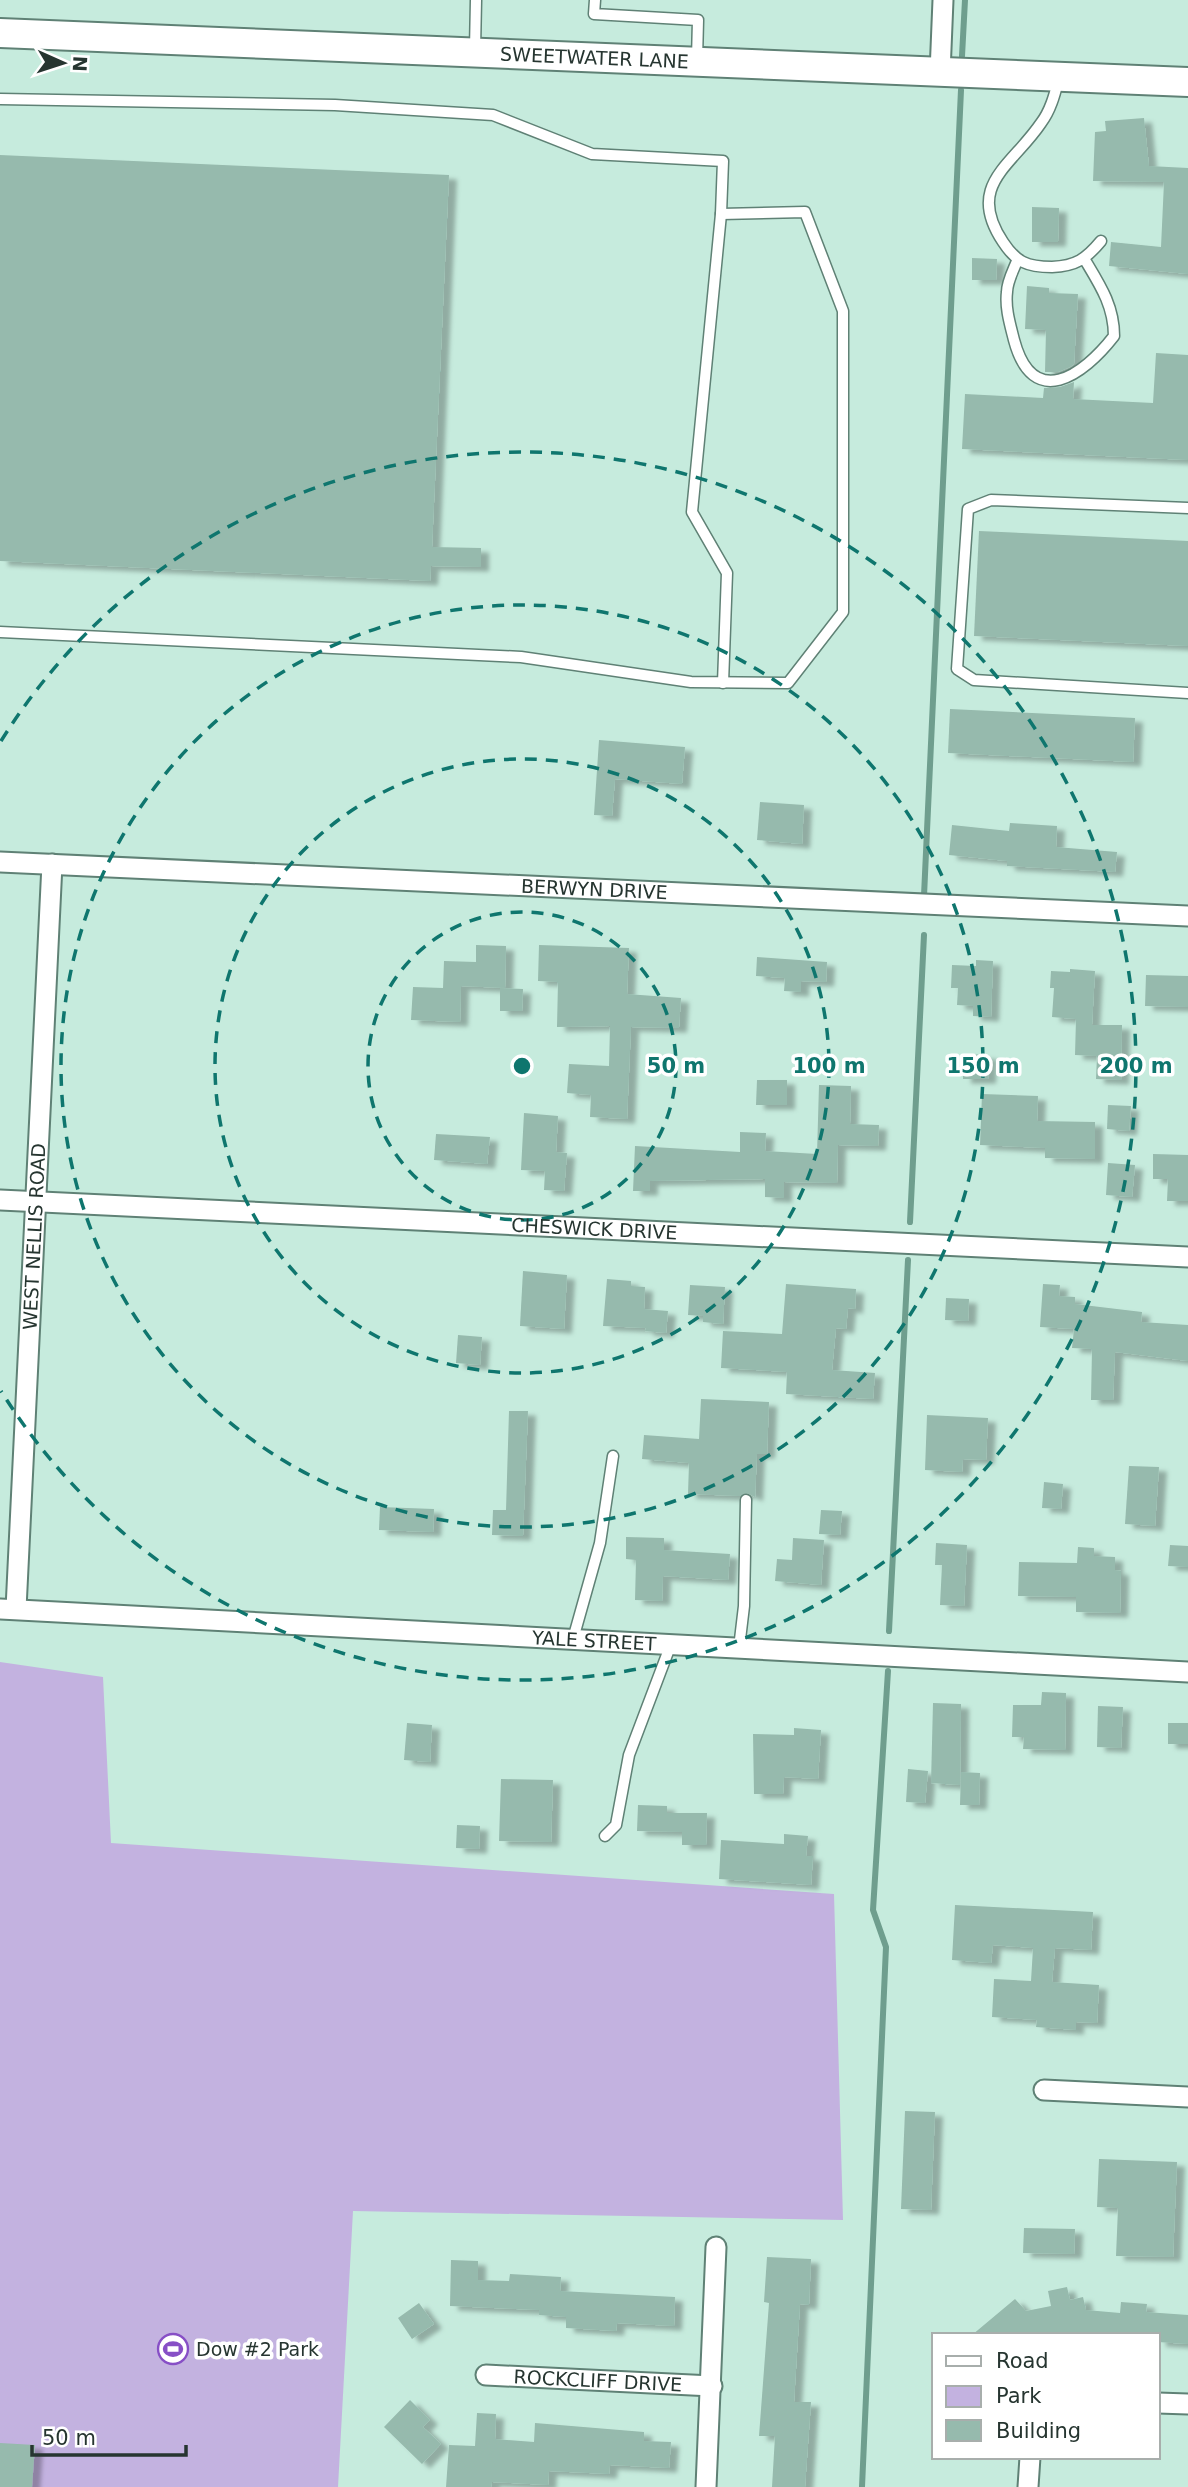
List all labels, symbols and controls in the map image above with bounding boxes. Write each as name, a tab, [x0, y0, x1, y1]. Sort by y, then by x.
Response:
north arrow	[28, 28, 98, 98]
street label: SWEETWATER LANE	[500, 43, 689, 72]
text: N	[69, 55, 91, 72]
street label: BERWYN DRIVE	[521, 875, 668, 903]
centre of rings	[510, 1054, 534, 1078]
text: 50 m	[647, 1054, 705, 1078]
text: 100 m	[792, 1054, 866, 1078]
text: 150 m	[946, 1054, 1020, 1078]
text: 200 m	[1099, 1054, 1173, 1078]
street label: WEST NELLIS ROAD	[18, 1142, 50, 1330]
street label: CHESWICK DRIVE	[511, 1214, 678, 1243]
street label: YALE STREET	[531, 1626, 657, 1655]
sports icon: Dow #2 Park	[156, 2332, 190, 2366]
legend	[932, 2333, 1160, 2459]
place label: Dow #2 Park	[196, 2338, 319, 2360]
text: Road	[996, 2349, 1049, 2373]
street label: ROCKCLIFF DRIVE	[513, 2365, 683, 2396]
text: Park	[996, 2384, 1042, 2408]
scale bar	[32, 2414, 186, 2458]
text: Building	[996, 2419, 1081, 2443]
text: 50 m	[42, 2426, 96, 2450]

